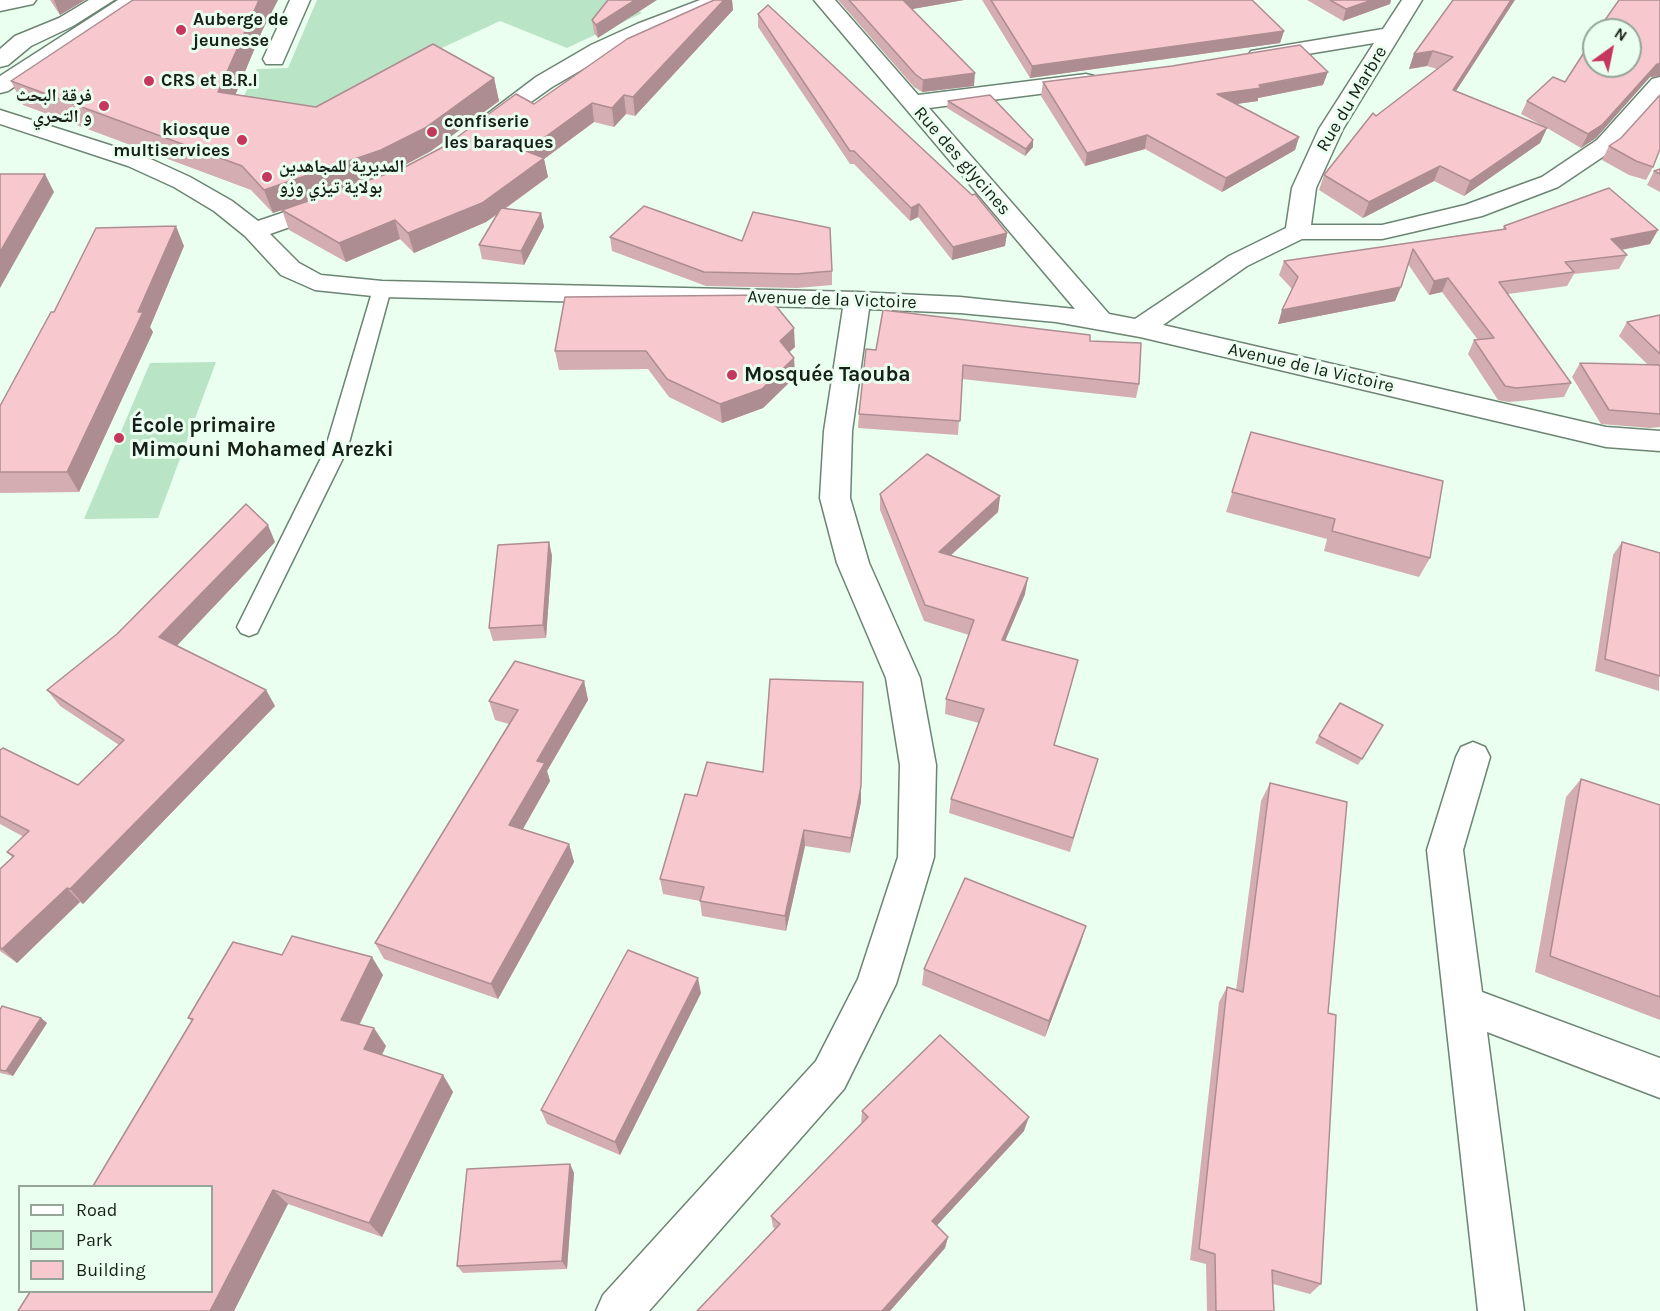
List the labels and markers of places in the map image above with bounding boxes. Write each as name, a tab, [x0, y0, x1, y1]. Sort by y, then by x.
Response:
place label: Auberge de jeunesse	[193, 9, 288, 52]
marker: Auberge de jeunesse	[174, 23, 188, 37]
place label: CRS et B.R.I	[161, 70, 258, 92]
marker: CRS et B.R.I	[142, 74, 156, 88]
place label: فرقة البحث و التحري	[16, 85, 92, 128]
marker: فرقة البحث و التحري	[97, 99, 111, 113]
place label: confiserie les baraques	[444, 111, 554, 154]
place label: kiosque multiservices	[113, 119, 230, 162]
marker: confiserie les baraques	[425, 125, 439, 139]
marker: kiosque multiservices	[235, 133, 249, 147]
place label: المديرية للمجاهدين بولاية تيزي وزو	[279, 156, 404, 198]
marker: المديرية للمجاهدين بولاية تيزي وزو	[260, 170, 274, 184]
place label: Mosquée Taouba	[744, 362, 911, 388]
marker: Mosquée Taouba	[725, 368, 739, 382]
place label: École primaire Mimouni Mohamed Arezki	[131, 413, 394, 463]
marker: École primaire Mimouni Mohamed Arezki	[112, 431, 126, 445]

